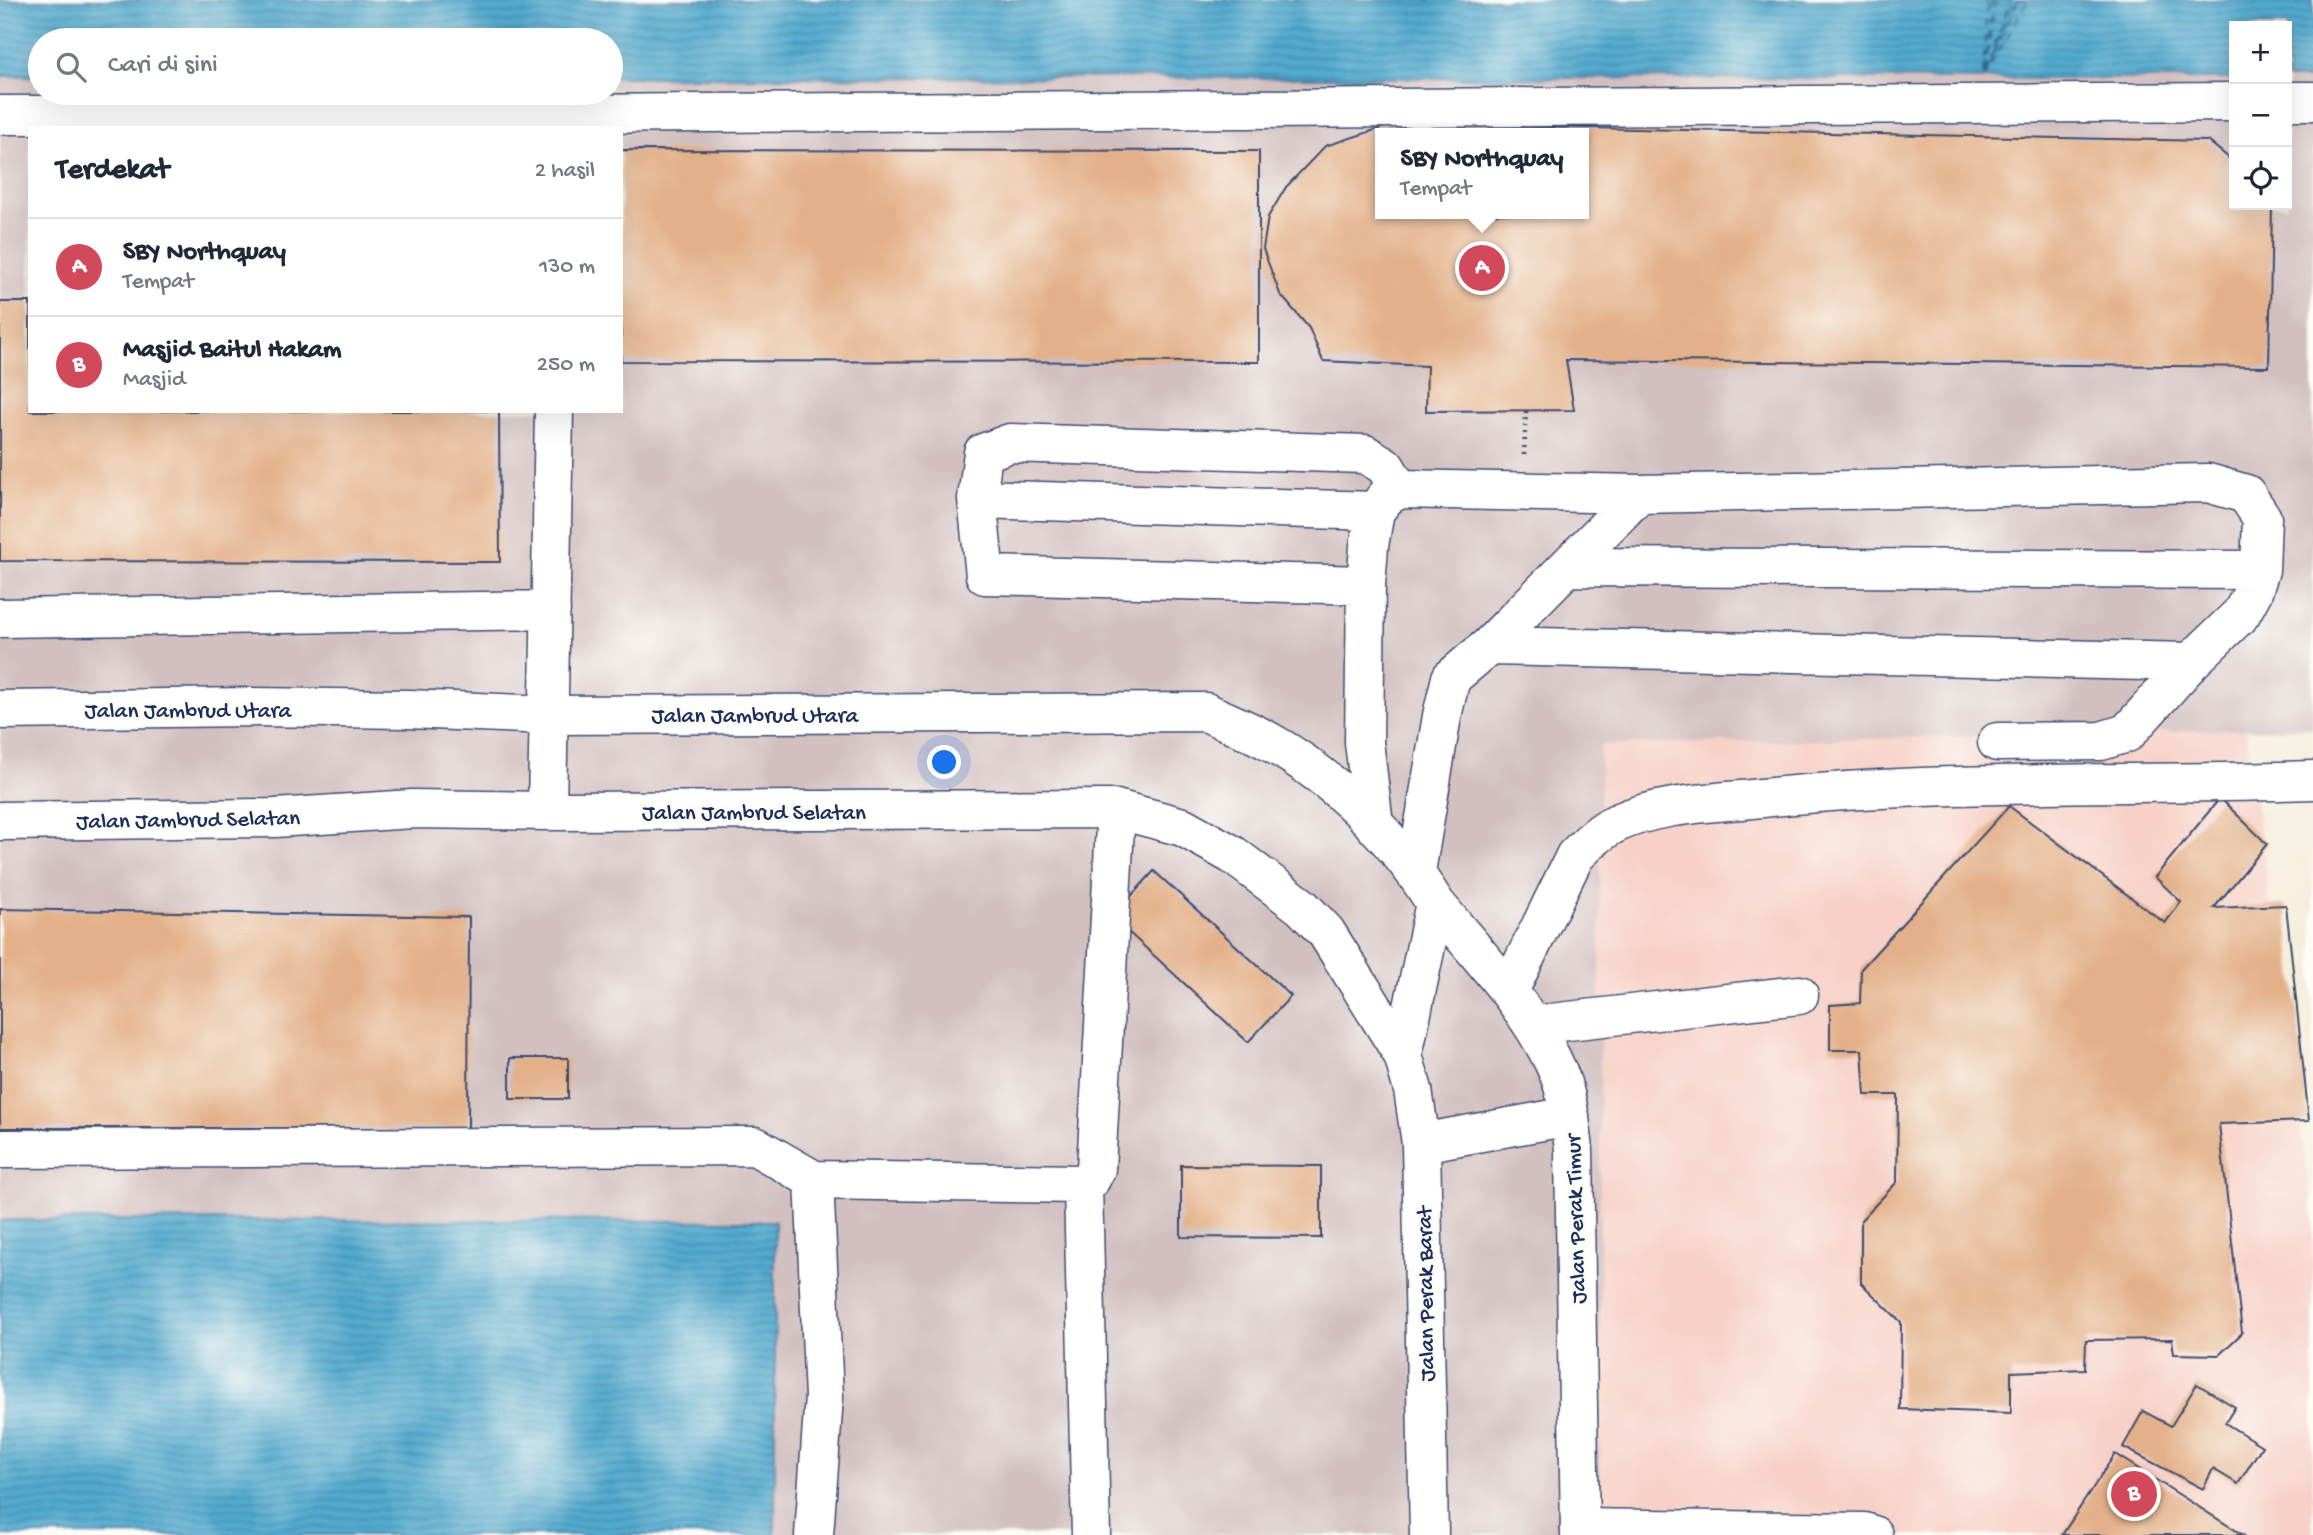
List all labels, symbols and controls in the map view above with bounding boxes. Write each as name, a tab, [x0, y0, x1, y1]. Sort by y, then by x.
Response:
map controls	[2229, 21, 2292, 210]
button: +	[2229, 21, 2292, 84]
search box	[28, 28, 623, 105]
icon: search	[52, 48, 90, 86]
text: Cari di sini	[108, 51, 218, 82]
button: −	[2229, 84, 2292, 147]
popup	[1375, 128, 1589, 219]
text: SBY Northquay	[1401, 145, 1563, 176]
button: locate	[2229, 147, 2292, 210]
text: Terdekat	[56, 154, 169, 189]
text: 2 hasil	[535, 158, 595, 185]
text: Tempat	[1401, 176, 1471, 203]
text: SBY Northquay	[123, 238, 286, 269]
pin: A	[1459, 242, 1505, 294]
text: A	[72, 254, 86, 281]
text: 130 m	[539, 254, 595, 281]
text: Tempat	[123, 269, 194, 296]
text: Masjid Baitul Hakam	[123, 336, 341, 367]
text: B	[73, 352, 85, 379]
text: 250 m	[537, 352, 595, 379]
text: Masjid	[123, 367, 185, 394]
street label: Jalan Jambrud Utara	[85, 699, 293, 726]
street label: Jalan Jambrud Utara	[652, 704, 860, 731]
your location	[927, 745, 961, 779]
street label: Jalan Jambrud Selatan	[642, 801, 866, 828]
street label: Jalan Jambrud Selatan	[76, 806, 300, 837]
street label: Jalan Perak Timur	[1561, 1132, 1594, 1304]
street label: Jalan Perak Barat	[1412, 1205, 1443, 1382]
pin: B	[2111, 1468, 2157, 1520]

